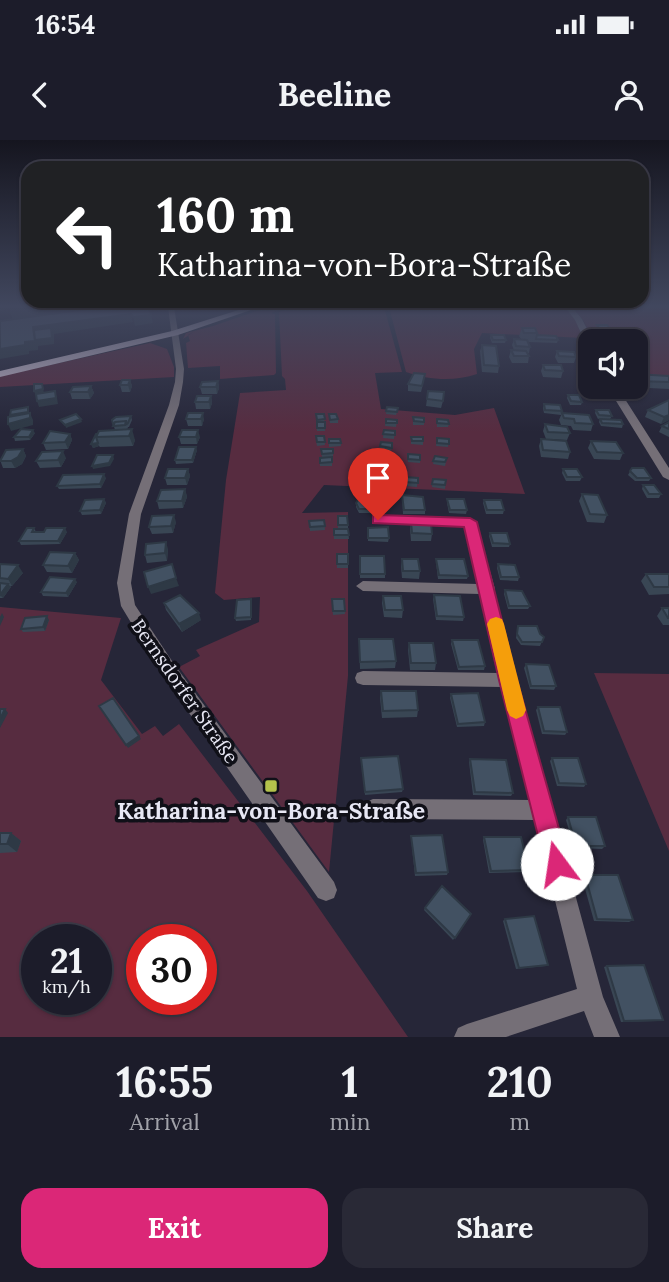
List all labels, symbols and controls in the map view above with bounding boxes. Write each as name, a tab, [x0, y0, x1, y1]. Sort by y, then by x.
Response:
text: 16:54	[35, 8, 96, 41]
text: Beeline	[278, 74, 391, 115]
icon: back	[21, 76, 59, 114]
icon: person	[610, 76, 648, 114]
text: 160 m	[157, 183, 294, 245]
icon: left	[42, 189, 133, 280]
text: Katharina-von-Bora-Straße	[157, 244, 571, 285]
map controls	[578, 329, 648, 399]
button: sound	[578, 329, 648, 399]
pin	[348, 448, 408, 520]
icon: arrive	[359, 459, 397, 497]
street label: Bernsdorfer Straße	[126, 614, 244, 768]
marker: Katharina-von-Bora-Straße	[263, 778, 279, 794]
place label: Katharina-von-Bora-Straße	[117, 796, 425, 825]
position arrow	[520, 827, 594, 901]
speed limit sign: 30	[126, 924, 217, 1015]
text: 21	[50, 938, 83, 983]
text: km/h	[42, 975, 91, 998]
text: 16:55	[116, 1055, 213, 1109]
text: 1	[341, 1055, 358, 1109]
text: 210	[487, 1055, 553, 1109]
text: Arrival	[130, 1107, 200, 1136]
text: min	[329, 1107, 370, 1136]
text: m	[509, 1107, 530, 1136]
button: Exit	[21, 1188, 328, 1268]
button: Share	[342, 1188, 648, 1268]

